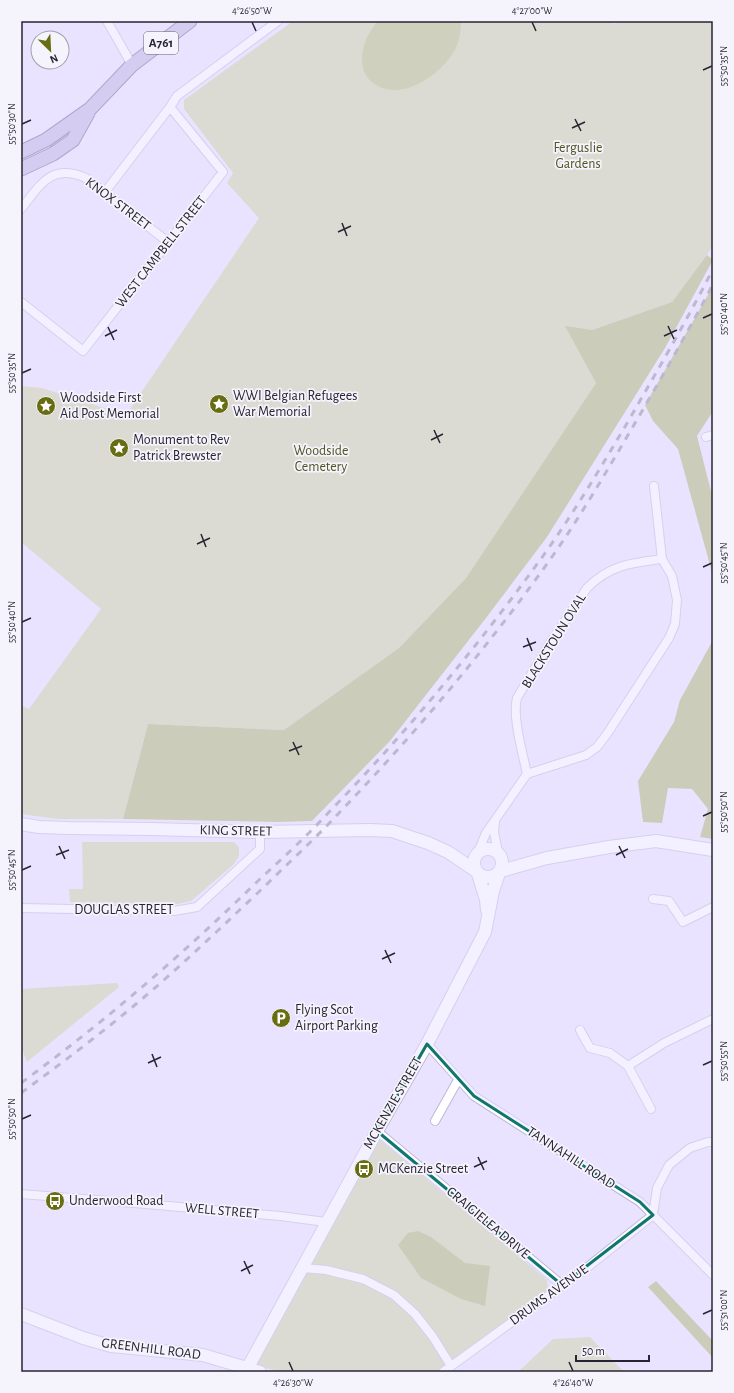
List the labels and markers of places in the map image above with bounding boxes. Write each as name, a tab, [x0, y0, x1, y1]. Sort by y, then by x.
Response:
place label: WWI Belgian Refugees War Memorial	[233, 389, 357, 419]
place label: Woodside First Aid Post Memorial	[60, 391, 160, 421]
place icon: WWI Belgian Refugees War Memorial	[208, 393, 230, 415]
place icon: Woodside First Aid Post Memorial	[35, 395, 57, 417]
place label: Monument to Rev Patrick Brewster	[133, 433, 230, 463]
place icon: Monument to Rev Patrick Brewster	[108, 437, 130, 459]
place label: Flying Scot Airport Parking	[295, 1003, 378, 1033]
parking icon: Flying Scot Airport Parking	[270, 1007, 292, 1029]
bus stop icon: MCKenzie Street	[353, 1158, 375, 1180]
place label: MCKenzie Street	[378, 1162, 469, 1176]
bus stop icon: Underwood Road	[44, 1190, 66, 1212]
place label: Underwood Road	[69, 1194, 164, 1208]

